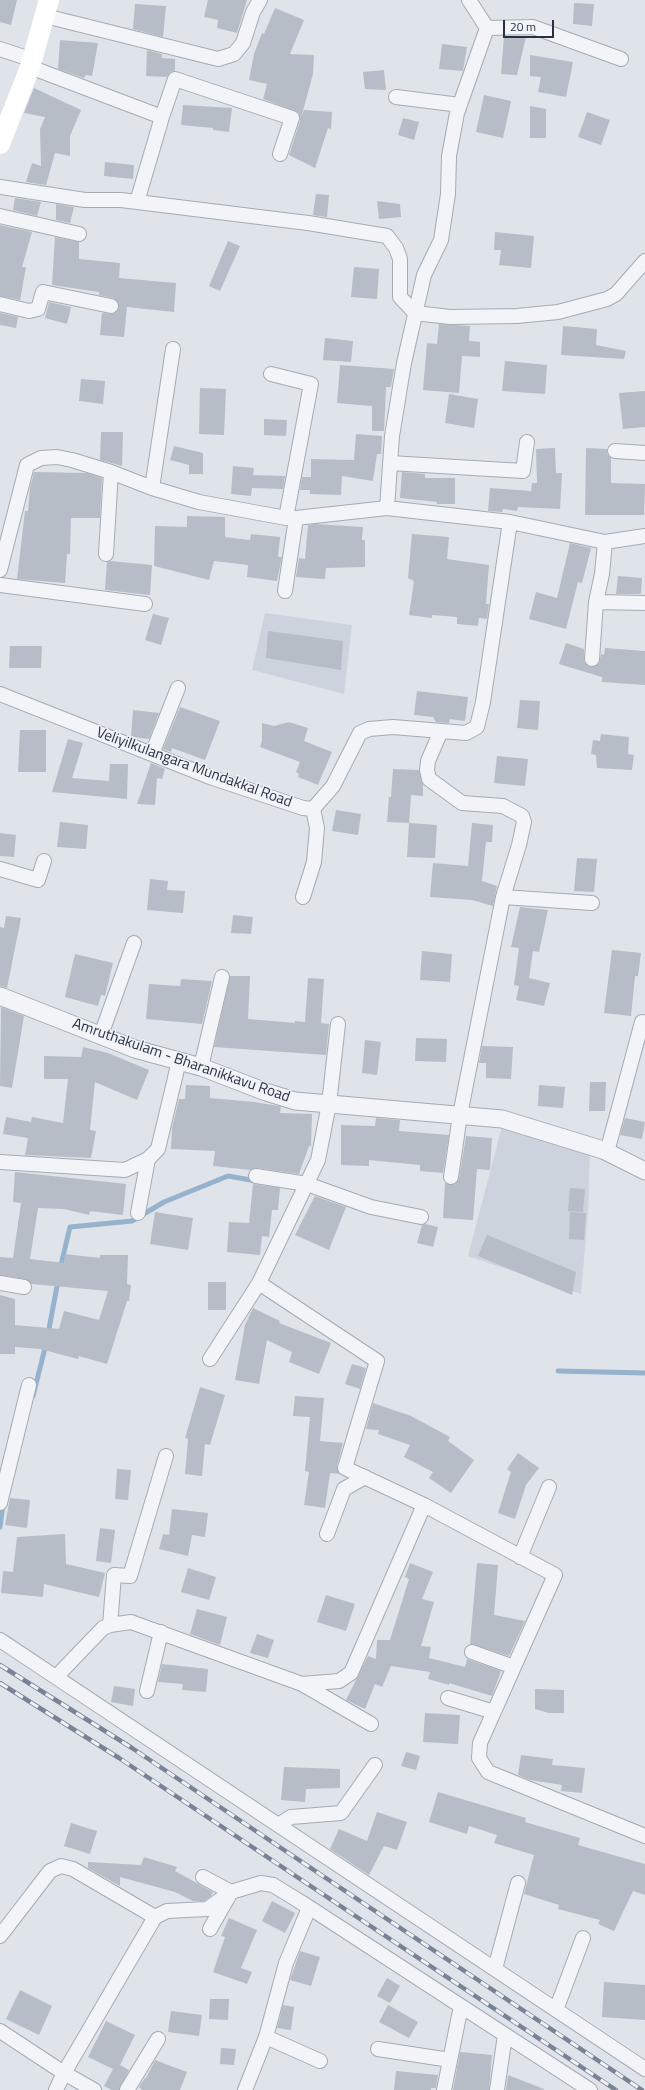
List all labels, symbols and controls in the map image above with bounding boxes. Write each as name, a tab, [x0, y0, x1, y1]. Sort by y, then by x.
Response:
scale bar	[505, 12, 556, 38]
text: 20 m	[510, 17, 536, 36]
street label: Veliyilkulangara Mundakkal Road	[94, 724, 294, 812]
street label: Amruthakulam - Bharanikkavu Road	[70, 1015, 292, 1107]

